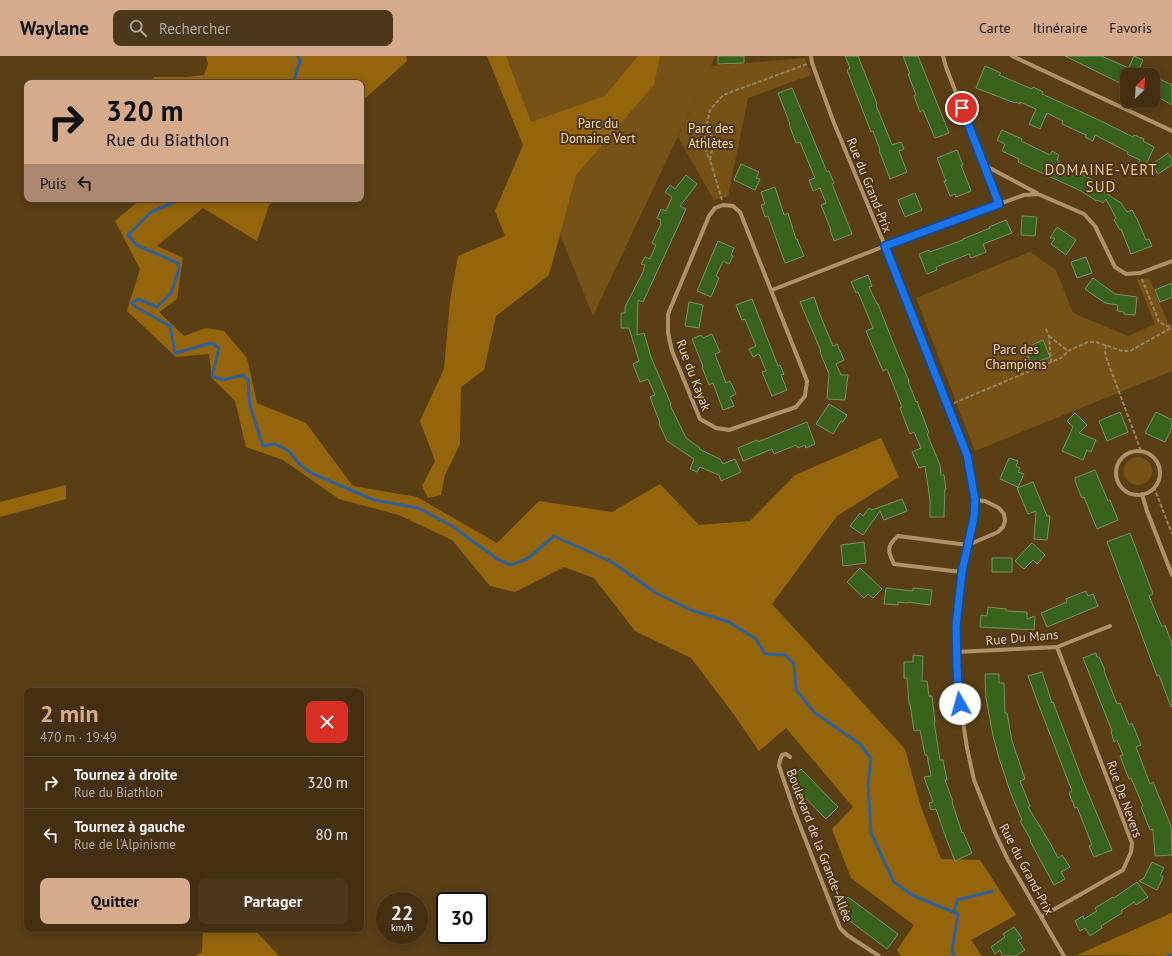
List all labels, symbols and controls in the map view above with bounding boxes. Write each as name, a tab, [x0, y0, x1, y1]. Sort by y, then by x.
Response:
search box	[113, 10, 393, 46]
text: Waylane	[20, 16, 89, 40]
icon: search	[127, 17, 149, 39]
text: Rechercher	[159, 19, 230, 38]
text: Carte	[979, 19, 1011, 37]
text: Itinéraire	[1033, 19, 1087, 37]
text: Favoris	[1109, 19, 1152, 37]
north arrow	[1120, 68, 1160, 108]
map controls	[1120, 68, 1160, 108]
pin	[945, 91, 979, 125]
text: 320 m	[106, 92, 183, 129]
icon: right	[40, 96, 92, 148]
icon: arrive	[951, 97, 973, 119]
park label: Parc du Domaine Vert	[560, 115, 636, 147]
park label: Parc des Athlètes	[688, 120, 734, 152]
text: Rue du Biathlon	[106, 128, 229, 151]
street label: Rue du Grand-Prix	[843, 135, 896, 236]
district label: DOMAINE-VERT SUD	[1044, 160, 1158, 196]
icon: left	[74, 172, 96, 194]
text: Puis	[40, 174, 66, 193]
street label: Rue du Kayak	[672, 337, 715, 414]
park label: Parc des Champions	[985, 341, 1047, 373]
street label: Rue Du Mans	[985, 626, 1059, 649]
position arrow	[939, 683, 981, 725]
text: 2 min	[40, 698, 99, 729]
button: close	[306, 701, 348, 743]
text: 470 m · 19:49	[40, 729, 117, 746]
street label: Rue De Nevers	[1103, 758, 1146, 840]
text: Tournez à droite	[74, 765, 177, 784]
street label: Boulevard de la Grande-Allée	[782, 766, 857, 924]
icon: right	[40, 772, 62, 794]
text: 320 m	[307, 773, 348, 792]
text: Rue du Biathlon	[74, 784, 163, 801]
text: Tournez à gauche	[74, 817, 185, 836]
street label: Rue du Grand-Prix	[995, 821, 1058, 918]
icon: left	[40, 824, 62, 846]
text: 80 m	[315, 825, 348, 844]
text: Rue de l'Alpinisme	[74, 836, 176, 853]
button: Quitter	[40, 878, 190, 924]
button: Partager	[198, 878, 348, 924]
speed limit sign: 30	[436, 892, 488, 944]
text: 22	[391, 900, 413, 926]
text: km/h	[391, 921, 413, 934]

